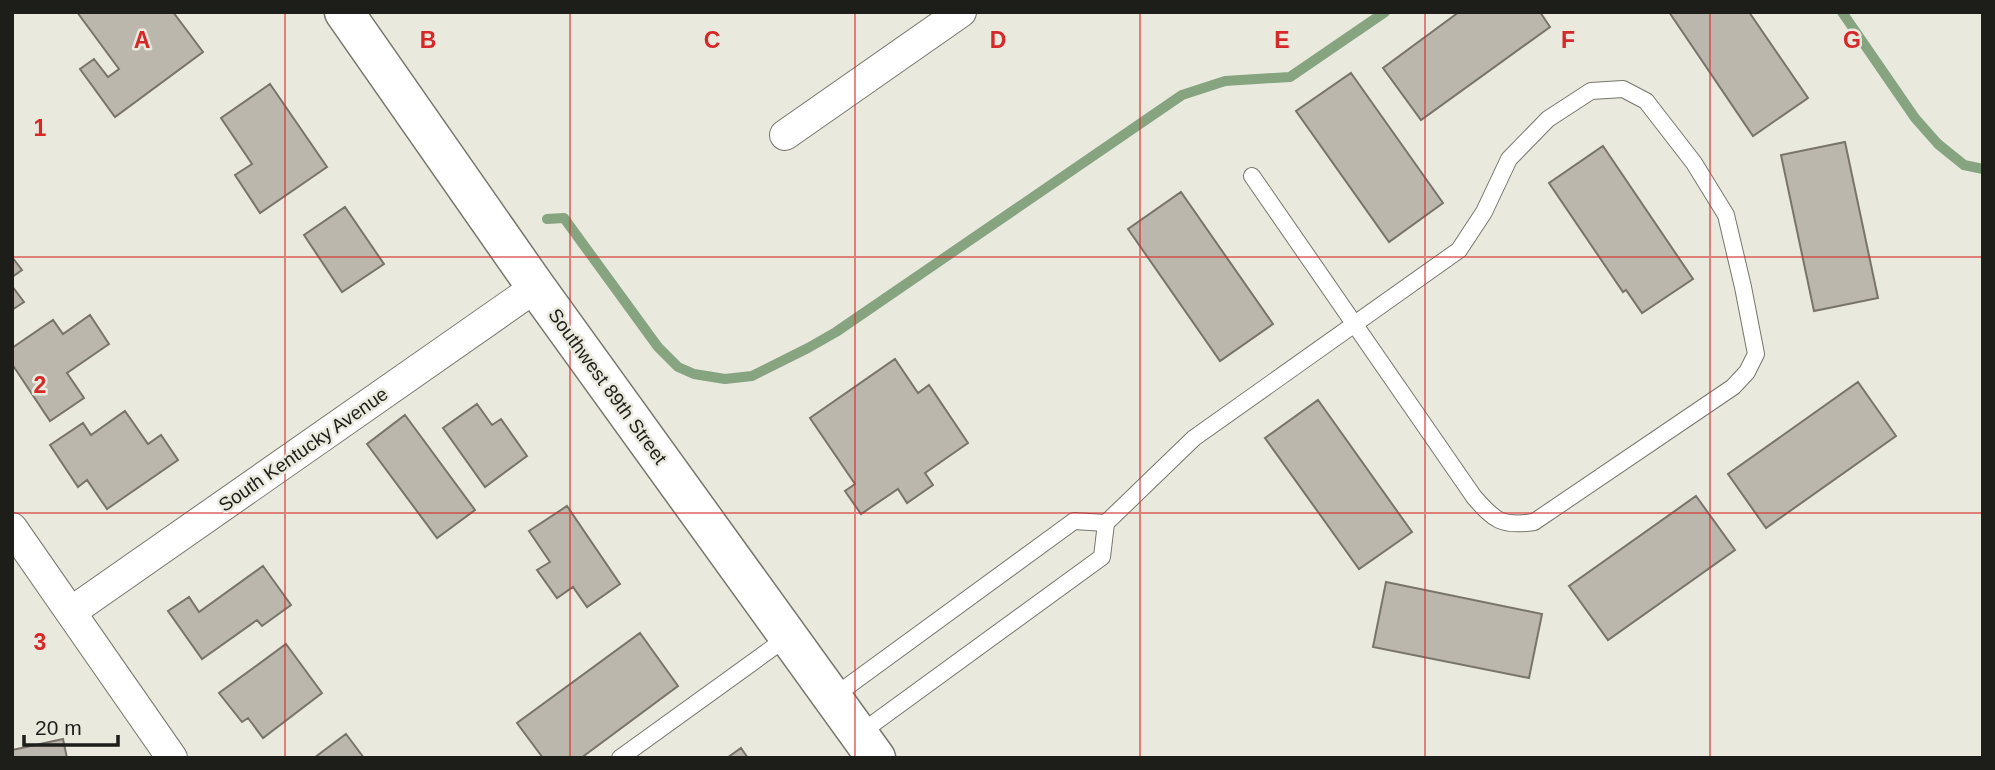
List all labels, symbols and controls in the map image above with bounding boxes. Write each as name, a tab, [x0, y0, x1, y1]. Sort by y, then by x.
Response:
text: A	[134, 27, 150, 53]
text: B	[420, 27, 436, 53]
text: C	[704, 27, 720, 53]
text: D	[990, 27, 1006, 53]
text: E	[1274, 27, 1290, 53]
text: F	[1561, 27, 1575, 53]
text: G	[1843, 27, 1861, 53]
text: 1	[34, 115, 47, 141]
street label: Southwest 89th Street	[544, 304, 671, 469]
text: 2	[34, 372, 46, 398]
street label: South Kentucky Avenue	[215, 383, 392, 516]
text: 3	[34, 629, 46, 655]
scale bar	[24, 704, 119, 748]
text: 20 m	[35, 716, 82, 739]

